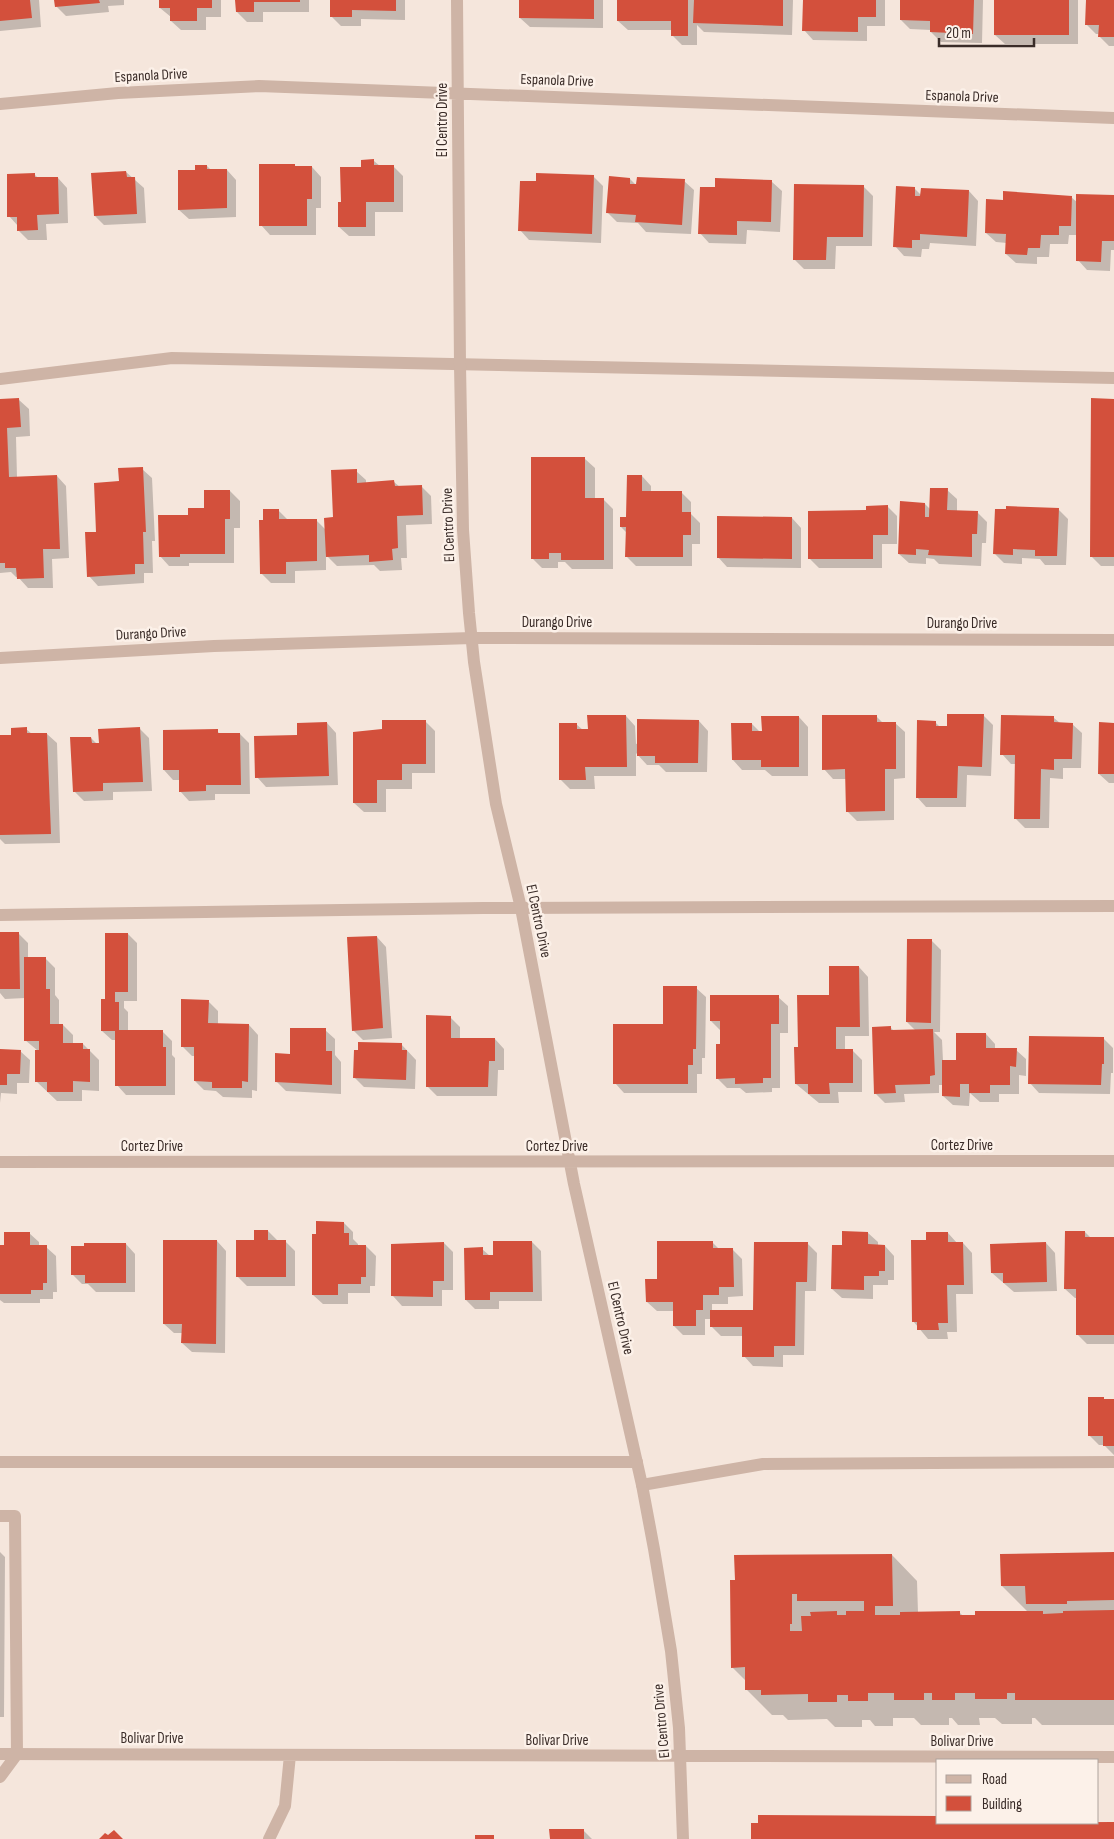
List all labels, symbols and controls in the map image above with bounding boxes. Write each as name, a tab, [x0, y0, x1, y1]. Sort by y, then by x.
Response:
scale bar	[939, 15, 1034, 47]
text: 20 m	[946, 24, 971, 43]
street label: Espanola Drive	[114, 64, 188, 87]
street label: Espanola Drive	[520, 70, 594, 91]
street label: El Centro Drive	[433, 83, 452, 157]
street label: Espanola Drive	[925, 86, 999, 107]
street label: El Centro Drive	[438, 487, 459, 563]
street label: Durango Drive	[522, 613, 592, 632]
street label: Durango Drive	[927, 614, 997, 633]
street label: Durango Drive	[115, 622, 187, 645]
street label: El Centro Drive	[521, 883, 556, 960]
street label: Cortez Drive	[931, 1136, 993, 1155]
street label: Cortez Drive	[121, 1137, 183, 1156]
street label: Cortez Drive	[526, 1137, 588, 1156]
street label: El Centro Drive	[603, 1280, 638, 1357]
street label: El Centro Drive	[649, 1683, 674, 1759]
street label: Bolivar Drive	[120, 1729, 184, 1748]
street label: Bolivar Drive	[525, 1731, 589, 1750]
street label: Bolivar Drive	[930, 1732, 994, 1751]
legend	[936, 1759, 1099, 1824]
text: Road	[982, 1770, 1007, 1789]
text: Building	[982, 1795, 1022, 1814]

